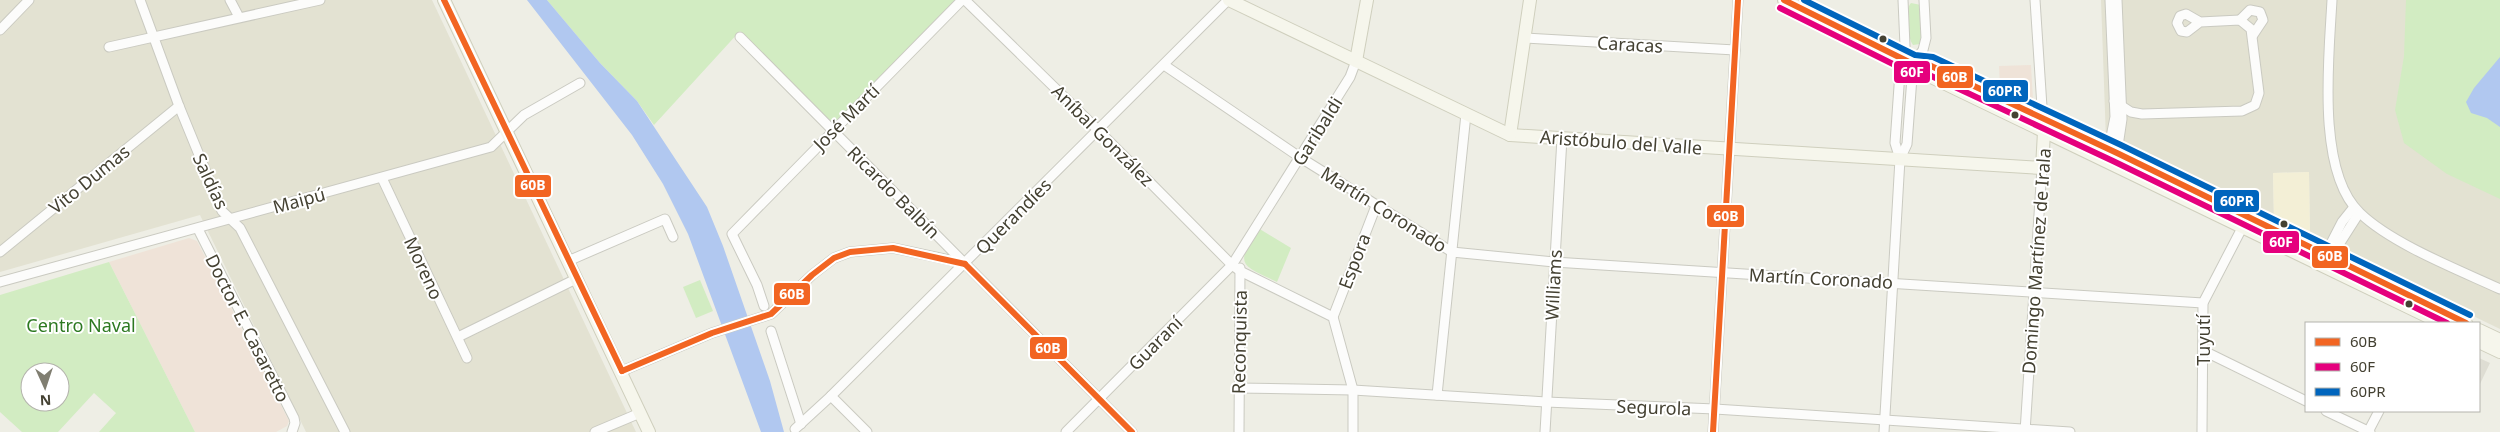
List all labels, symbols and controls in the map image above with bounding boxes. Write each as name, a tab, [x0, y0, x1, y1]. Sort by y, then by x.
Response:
street label: Caracas	[1596, 30, 1664, 58]
unlabelled marker	[1878, 34, 1888, 44]
line badge: 60F	[1893, 60, 1931, 84]
text: 60F	[1900, 62, 1924, 81]
line badge: 60B	[1936, 65, 1974, 89]
text: 60B	[1942, 67, 1968, 86]
street label: José Martí	[806, 78, 885, 157]
street label: Aníbal González	[1047, 79, 1159, 191]
line badge: 60PR	[1982, 79, 2029, 103]
text: 60PR	[1988, 81, 2023, 100]
street label: Garibaldi	[1286, 92, 1348, 170]
unlabelled marker	[2010, 110, 2020, 120]
street label: Aristóbulo del Valle	[1539, 124, 1703, 160]
street label: Vito Dumas	[44, 139, 134, 219]
street label: Ricardo Balbín	[843, 141, 945, 243]
street label: Domingo Martínez de Irala	[2016, 147, 2056, 375]
street label: Saldías	[188, 149, 234, 213]
street label: Martín Coronado	[1316, 161, 1452, 257]
street label: Querandíes	[970, 173, 1056, 259]
line badge: 60B	[514, 174, 552, 198]
text: 60B	[520, 175, 546, 194]
street label: Maipú	[270, 182, 328, 218]
line badge: 60PR	[2213, 189, 2260, 213]
text: 60PR	[2220, 191, 2255, 210]
line badge: 60B	[1706, 204, 1745, 228]
text: 60B	[1713, 206, 1739, 225]
unlabelled marker	[2279, 219, 2289, 229]
street label: Espora	[1332, 230, 1376, 292]
line badge: 60F	[2262, 230, 2300, 254]
text: 60F	[2269, 232, 2293, 251]
street label: Moreno	[399, 233, 449, 303]
line badge: 60B	[2311, 245, 2349, 269]
text: 60B	[2317, 246, 2343, 265]
street label: Williams	[1539, 249, 1567, 321]
street label: Doctor E. Casaretto	[200, 250, 296, 406]
street label: Martín Coronado	[1748, 262, 1894, 294]
line badge: 60B	[773, 282, 811, 306]
text: 60B	[779, 284, 805, 303]
street label: Reconquista	[1226, 290, 1252, 394]
unlabelled marker	[2404, 299, 2414, 309]
street label: Guaraní	[1123, 310, 1188, 375]
park label: Centro Naval	[26, 313, 136, 337]
street label: Tuyutí	[2191, 314, 2215, 366]
legend	[2305, 322, 2480, 412]
text: 60B	[2350, 331, 2377, 351]
line badge: 60B	[1029, 336, 1068, 360]
text: 60B	[1035, 338, 1061, 357]
text: 60F	[2350, 356, 2375, 376]
north arrow	[20, 362, 70, 412]
text: 60PR	[2350, 381, 2386, 401]
text: N	[40, 391, 52, 410]
street label: Segurola	[1616, 394, 1692, 420]

